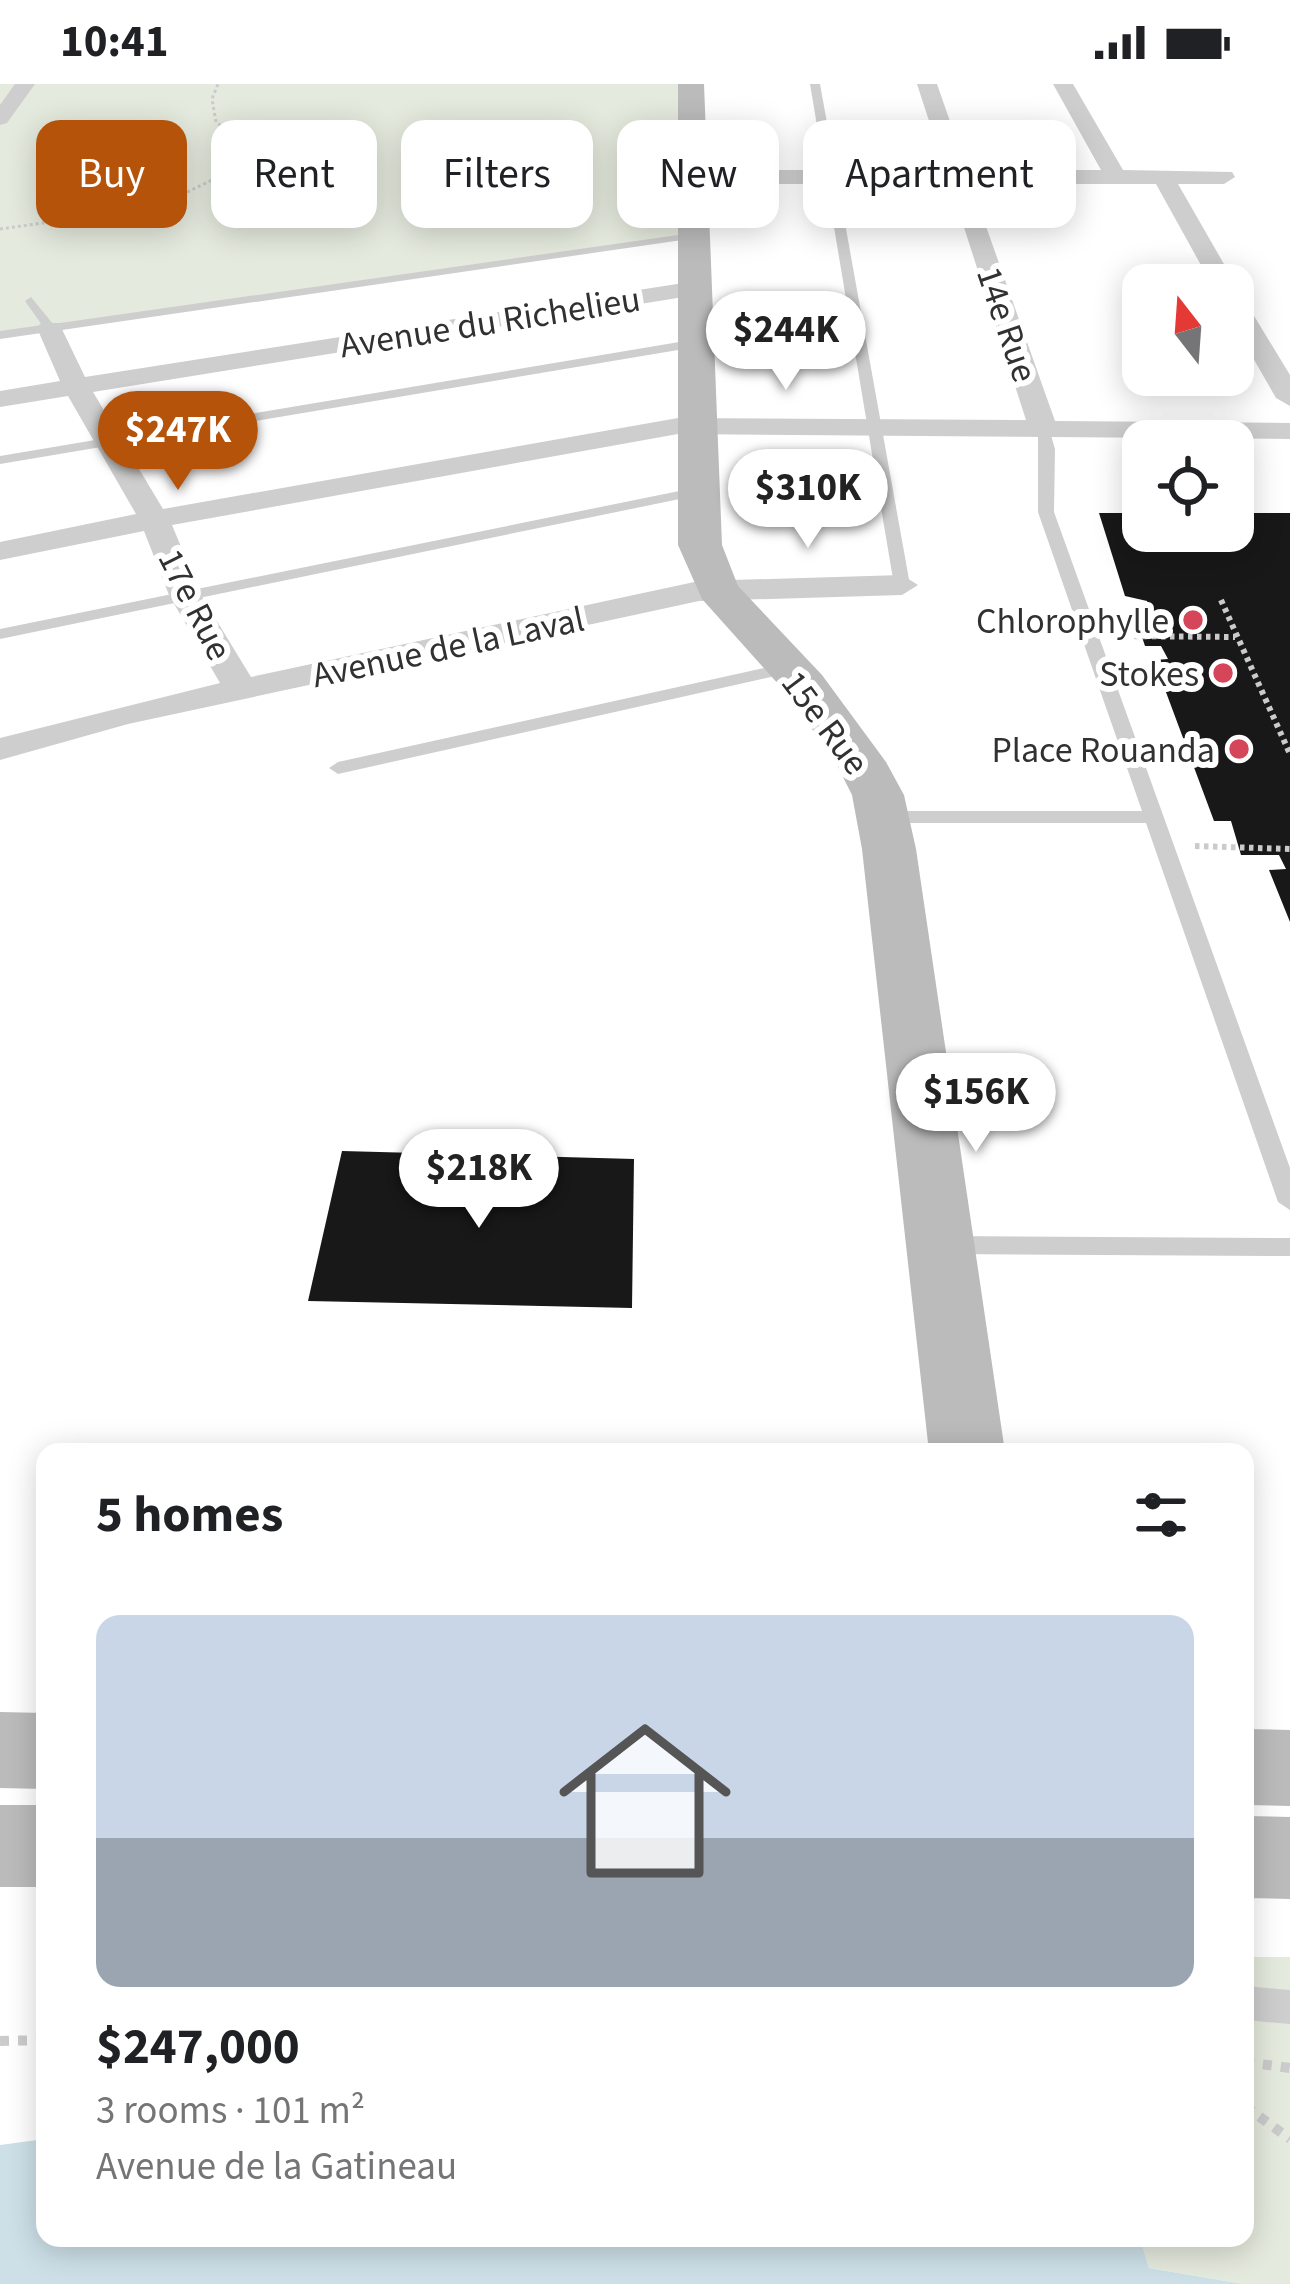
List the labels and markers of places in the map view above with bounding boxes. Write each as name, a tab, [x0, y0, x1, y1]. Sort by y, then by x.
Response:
pin: $244K	[702, 291, 870, 393]
pin: $247K	[94, 391, 262, 493]
pin: $310K	[724, 449, 892, 551]
place label: Chlorophylle	[976, 596, 1169, 647]
marker: Chlorophylle	[1180, 607, 1206, 633]
place label: Stokes	[1099, 649, 1199, 700]
marker: Stokes	[1210, 660, 1236, 686]
place label: Place Rouanda	[991, 725, 1215, 776]
marker: Place Rouanda	[1226, 736, 1252, 762]
pin: $156K	[892, 1053, 1060, 1155]
pin: $218K	[395, 1129, 563, 1231]

